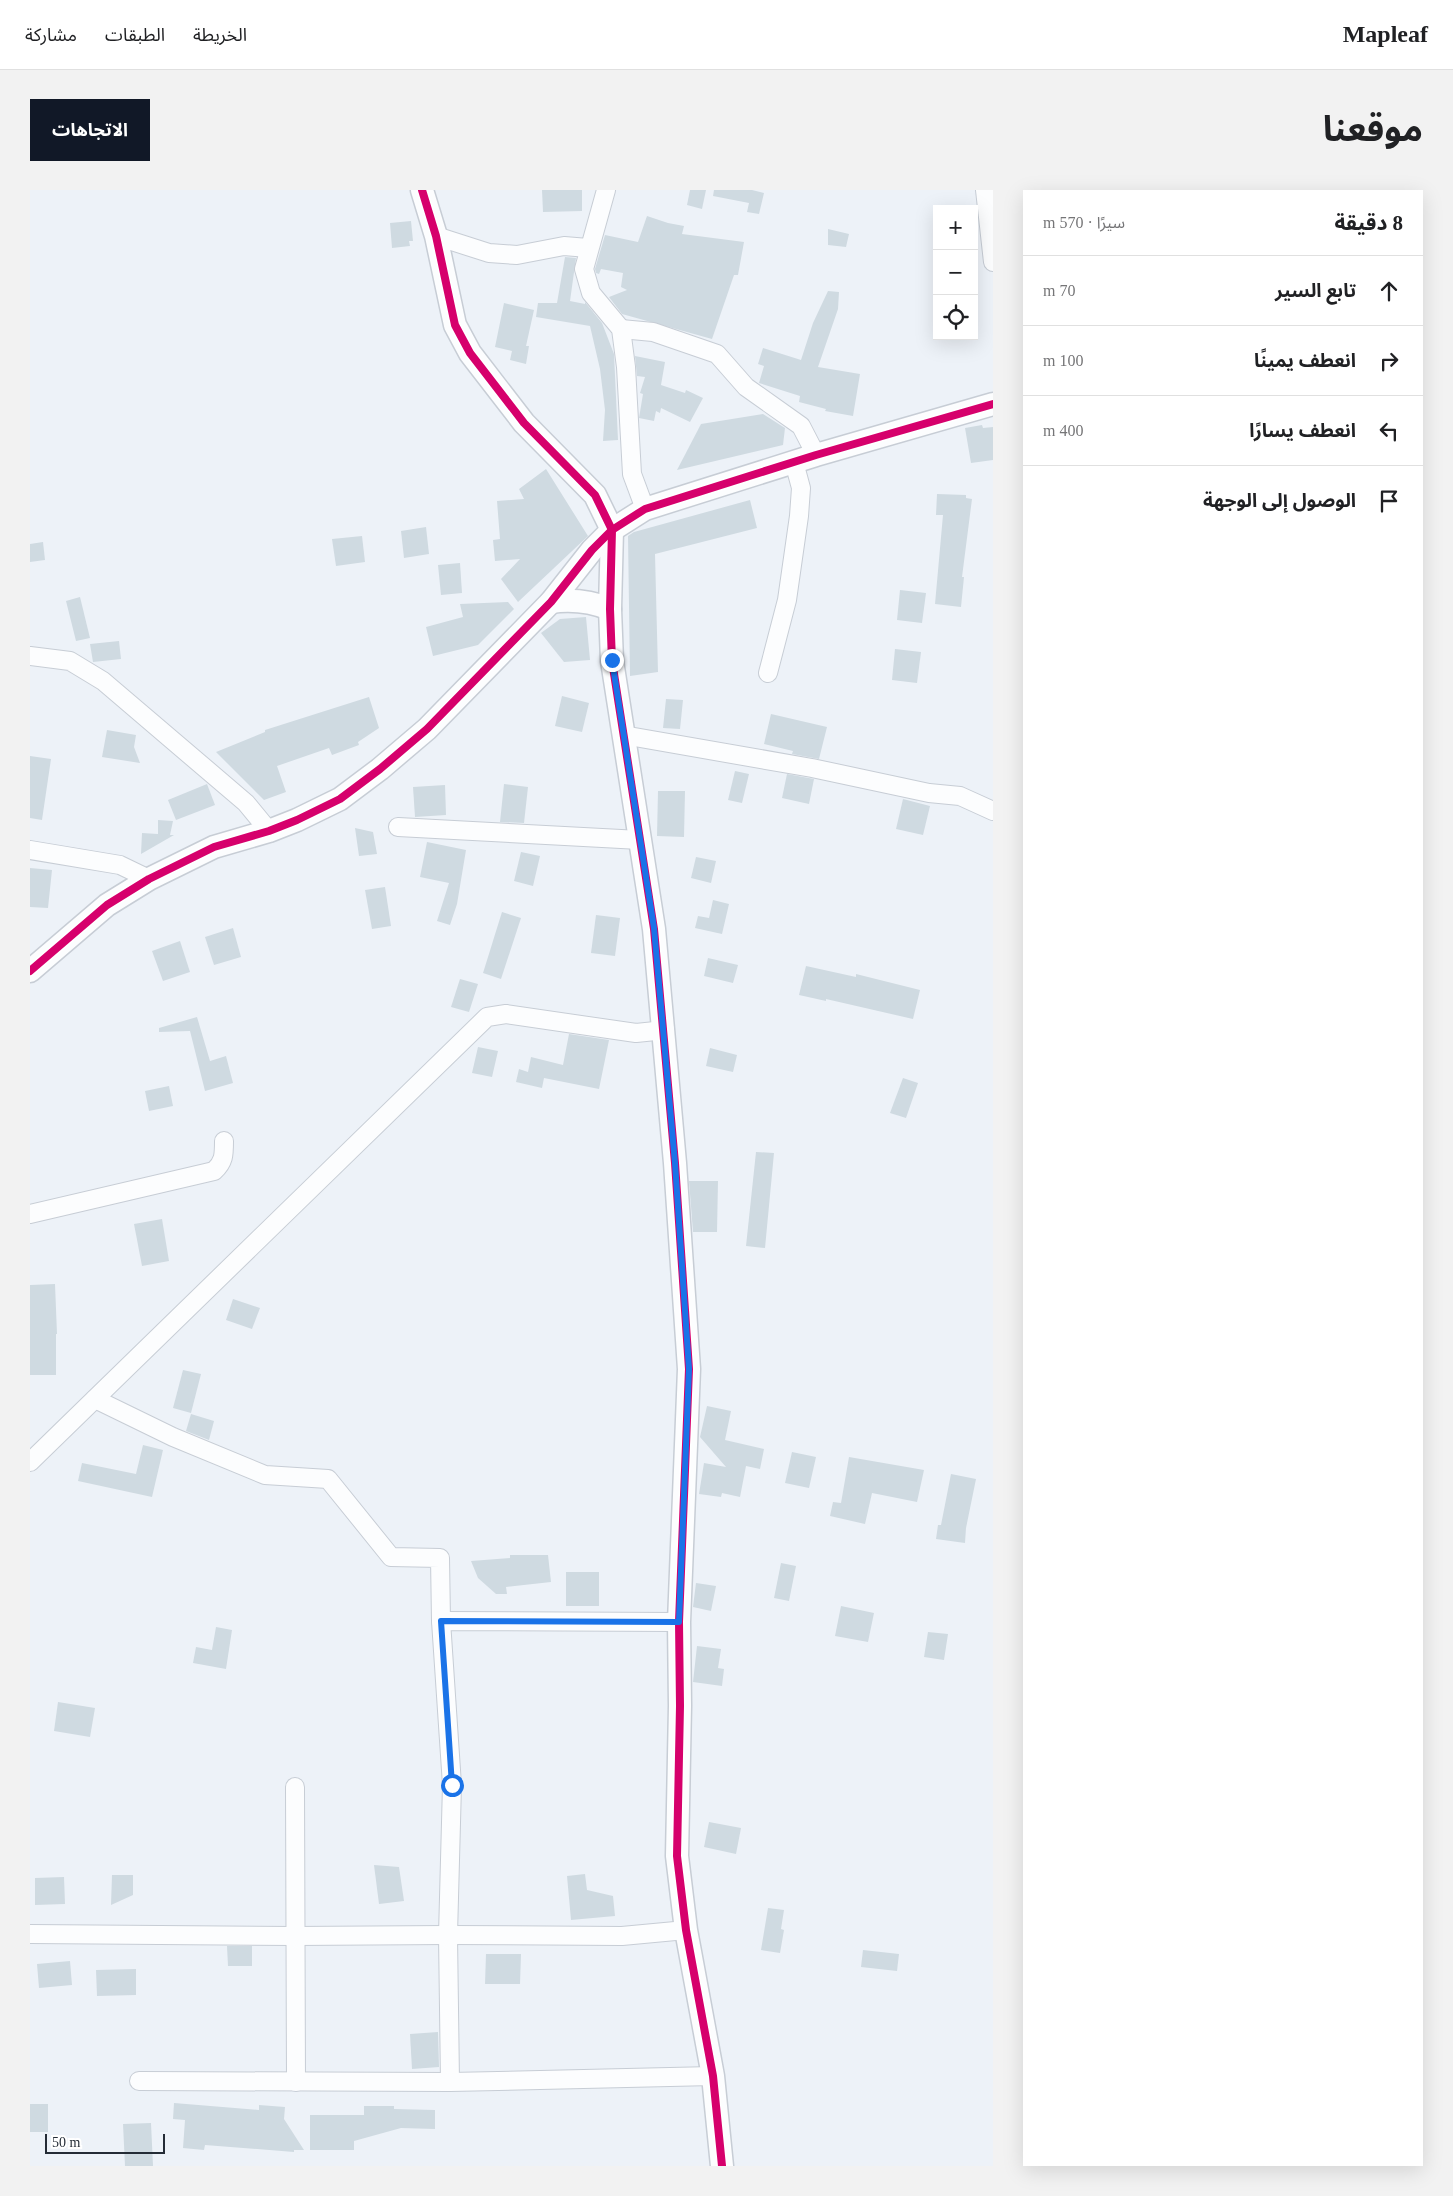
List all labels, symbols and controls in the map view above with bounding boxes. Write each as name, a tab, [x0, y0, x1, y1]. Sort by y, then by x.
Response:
text: Mapleaf	[1343, 21, 1428, 47]
text: مشاركة	[25, 25, 77, 45]
text: الطبقات	[105, 25, 165, 45]
text: الخريطة	[193, 25, 247, 45]
button: الاتجاهات	[30, 99, 150, 161]
text: موقعنا	[1323, 110, 1423, 149]
map controls	[933, 205, 978, 340]
button: +	[933, 205, 978, 250]
text: 8 دقيقة	[1334, 211, 1403, 235]
text: سيرًا · 570 m	[1043, 214, 1125, 231]
button: −	[933, 250, 978, 295]
icon: ahead	[1375, 277, 1403, 305]
text: تابع السير	[1275, 280, 1356, 301]
text: 70 m	[1043, 282, 1075, 299]
button: locate	[933, 295, 978, 340]
icon: right	[1375, 347, 1403, 375]
text: انعطف يمينًا	[1254, 350, 1356, 371]
text: 100 m	[1043, 352, 1083, 369]
icon: left	[1375, 417, 1403, 445]
text: انعطف يسارًا	[1249, 420, 1356, 441]
text: 400 m	[1043, 422, 1083, 439]
icon: arrive	[1375, 487, 1403, 515]
text: الوصول إلى الوجهة	[1203, 490, 1356, 511]
route end	[601, 649, 624, 672]
route start	[441, 1774, 464, 1797]
scale bar	[45, 2131, 165, 2154]
text: 50 m	[52, 2135, 80, 2150]

